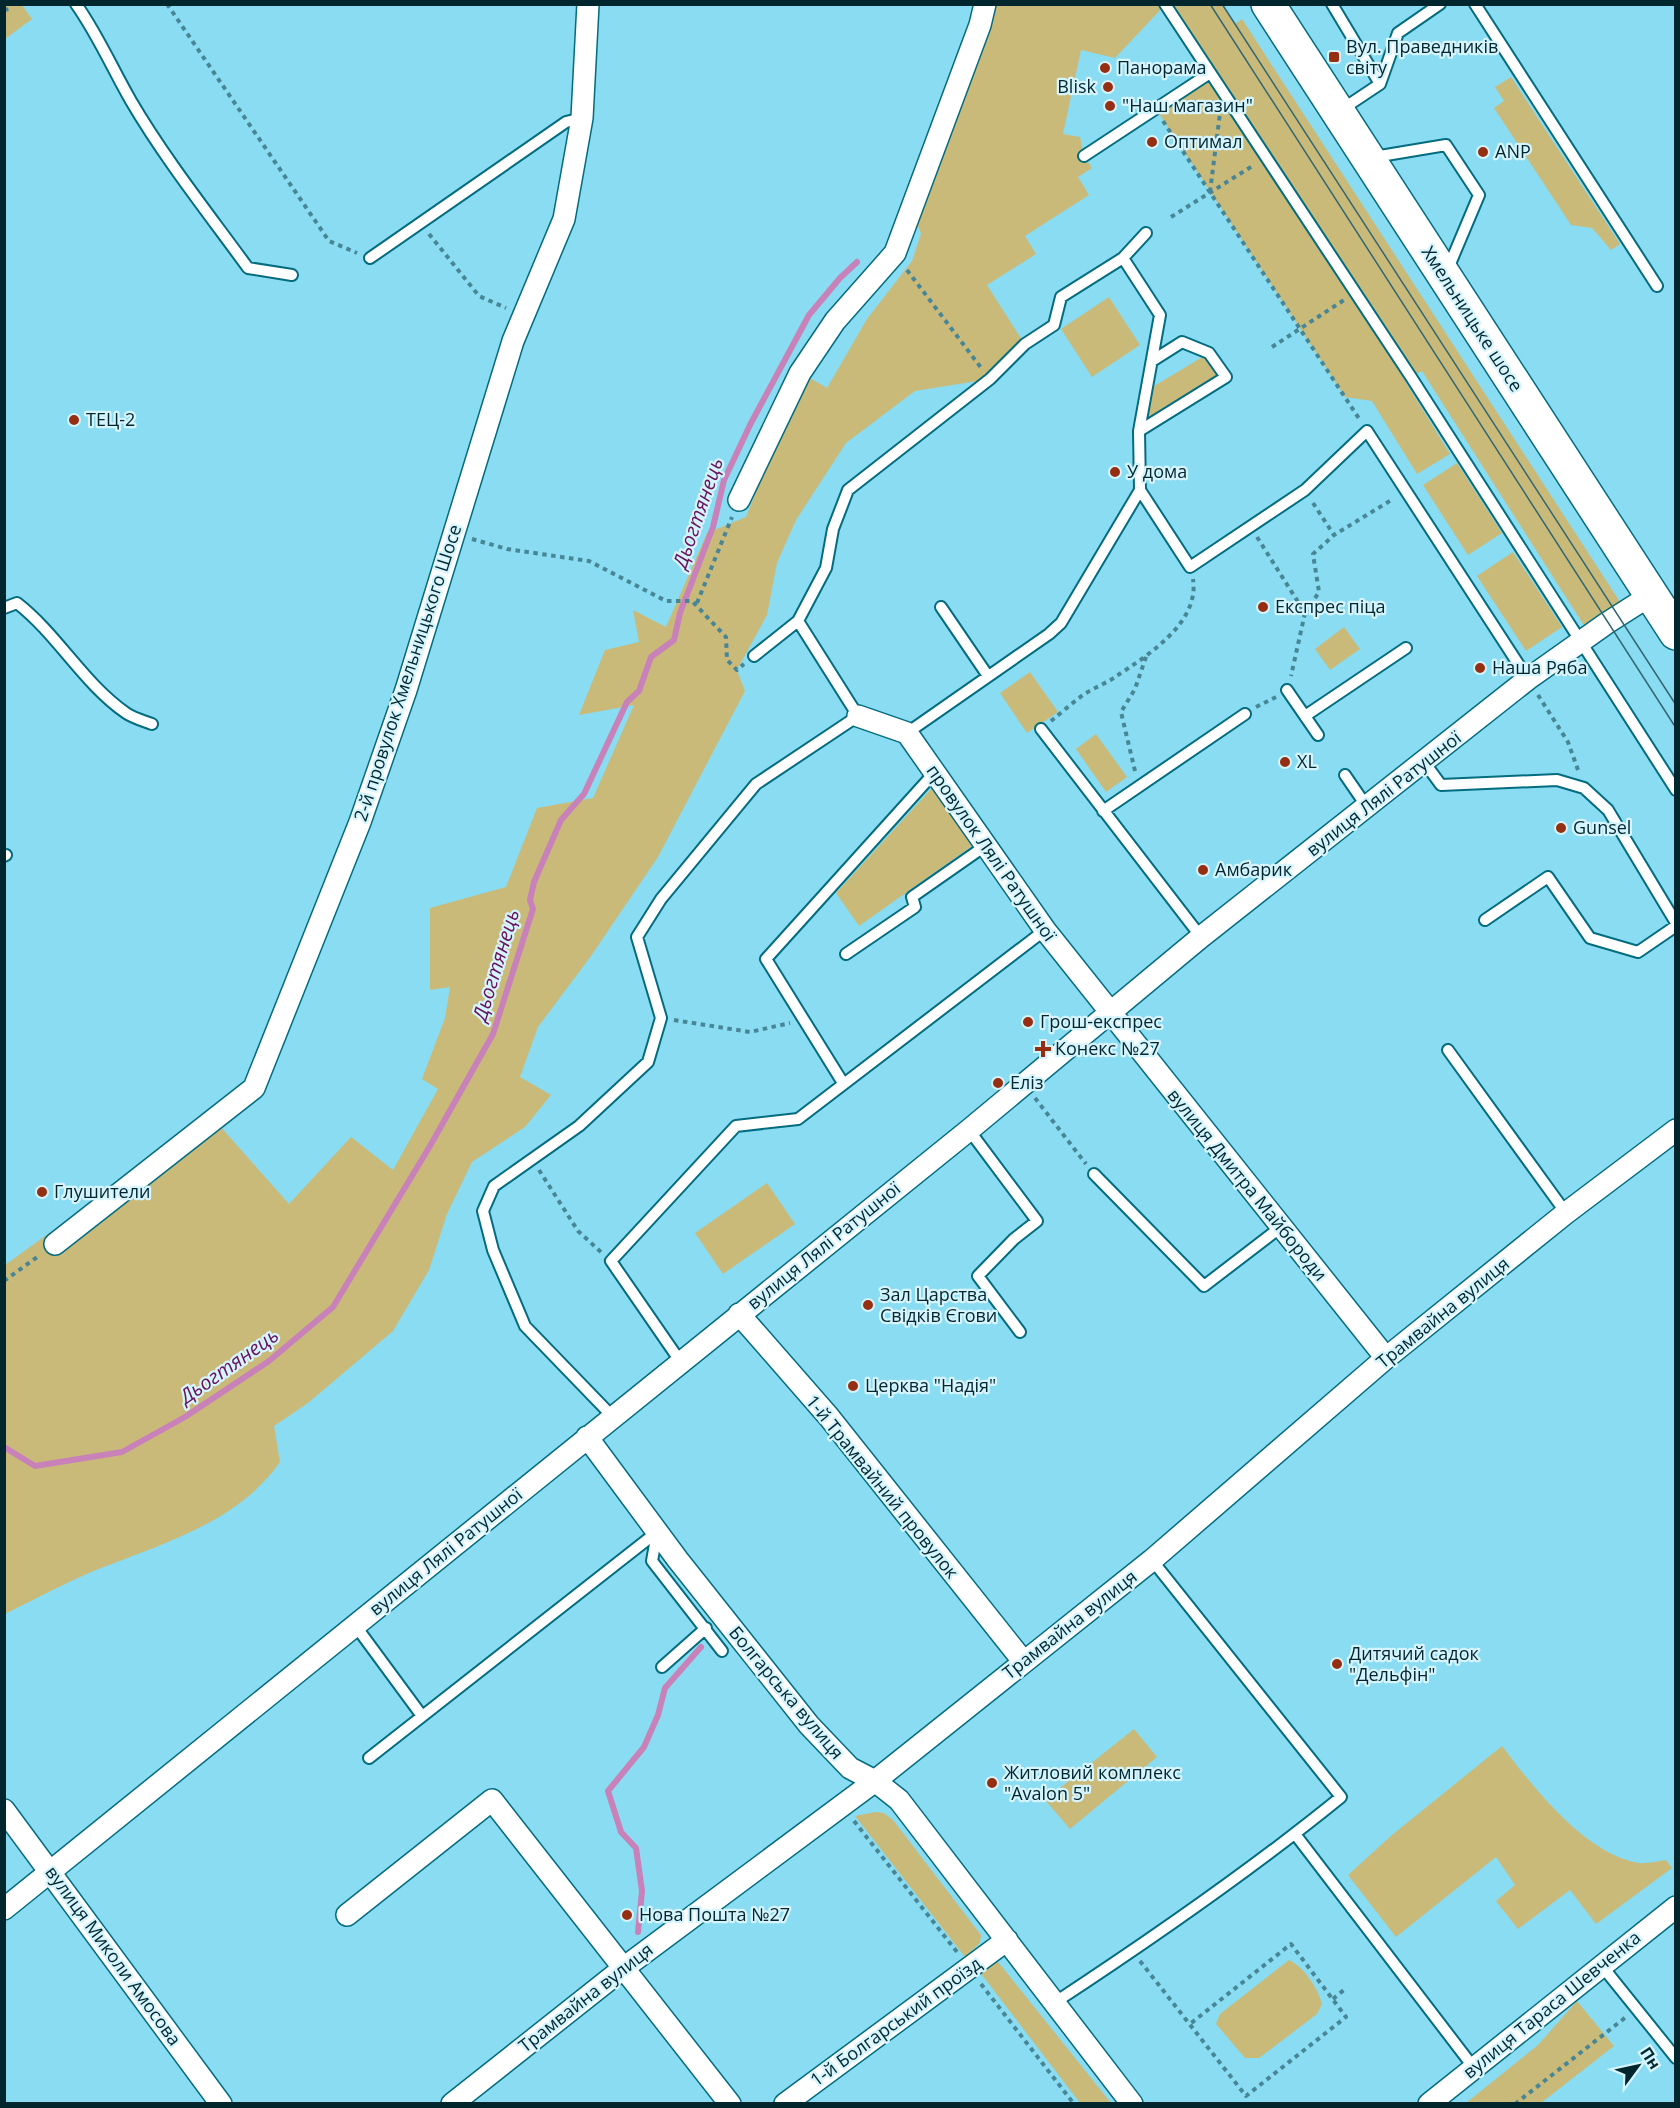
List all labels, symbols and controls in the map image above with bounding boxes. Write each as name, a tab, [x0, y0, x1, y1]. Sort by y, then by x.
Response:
place label: Вул. Праведників світу	[1346, 34, 1498, 79]
marker: Вул. Праведників світу	[1327, 50, 1341, 64]
place label: Панорама	[1117, 55, 1207, 79]
marker: Панорама	[1098, 61, 1112, 75]
place label: Blisk	[1057, 74, 1097, 98]
marker: Blisk	[1101, 80, 1115, 94]
place label: "Наш магазин"	[1122, 93, 1253, 117]
marker: "Наш магазин"	[1103, 99, 1117, 113]
place label: Оптимал	[1164, 129, 1243, 153]
marker: Оптимал	[1145, 135, 1159, 149]
place label: ANP	[1495, 139, 1531, 163]
marker: ANP	[1476, 145, 1490, 159]
street label: Хмельницьке шосе	[1417, 241, 1529, 396]
place label: ТЕЦ-2	[86, 407, 135, 431]
marker: ТЕЦ-2	[67, 413, 81, 427]
water label: Дьогтянець	[665, 454, 729, 574]
place label: У дома	[1127, 459, 1187, 483]
marker: У дома	[1108, 465, 1122, 479]
street label: 2-й провулок Хмельницького Шосе	[348, 521, 466, 824]
place label: Експрес піца	[1275, 594, 1385, 618]
marker: Експрес піца	[1256, 600, 1270, 614]
place label: Наша Ряба	[1492, 655, 1587, 679]
marker: Наша Ряба	[1473, 661, 1487, 675]
street label: вулиця Лялі Ратушної	[1301, 725, 1466, 861]
place label: XL	[1297, 749, 1317, 773]
marker: XL	[1278, 755, 1292, 769]
street label: провулок Лялі Ратушної	[922, 759, 1062, 946]
place label: Gunsel	[1573, 815, 1631, 839]
marker: Gunsel	[1554, 821, 1568, 835]
place label: Амбарик	[1215, 857, 1293, 881]
marker: Амбарик	[1196, 863, 1210, 877]
water label: Дьогтянець	[465, 906, 525, 1026]
place label: Грош-експрес	[1040, 1009, 1162, 1033]
marker: Грош-експрес	[1021, 1015, 1035, 1029]
place label: Конекс №27	[1055, 1036, 1160, 1060]
marker: Конекс №27	[1036, 1042, 1050, 1056]
place label: Еліз	[1010, 1070, 1044, 1094]
marker: Еліз	[991, 1076, 1005, 1090]
street label: вулиця Дмитра Майбороди	[1163, 1083, 1333, 1286]
street label: вулиця Лялі Ратушної	[742, 1176, 905, 1314]
place label: Глушители	[54, 1179, 150, 1203]
marker: Глушители	[35, 1185, 49, 1199]
street label: Трамвайна вулиця	[1371, 1251, 1514, 1373]
place label: Зал Царства Свідків Єгови	[880, 1282, 997, 1327]
marker: Зал Царства Свідків Єгови	[861, 1298, 875, 1312]
water label: Дьогтянець	[172, 1321, 284, 1411]
place label: Церква "Надія"	[865, 1373, 996, 1397]
marker: Церква "Надія"	[846, 1379, 860, 1393]
street label: 1-й Трамвайний провулок	[801, 1390, 965, 1584]
street label: вулиця Лялі Ратушної	[364, 1482, 527, 1620]
street label: Трамвайна вулиця	[997, 1564, 1142, 1684]
street label: Болгарська вулиця	[724, 1621, 849, 1764]
place label: Дитячий садок "Дельфін"	[1349, 1641, 1479, 1686]
marker: Дитячий садок "Дельфін"	[1330, 1657, 1344, 1671]
place label: Житловий комплекс "Avalon 5"	[1004, 1760, 1181, 1805]
marker: Житловий комплекс "Avalon 5"	[985, 1776, 999, 1790]
street label: вулиця Миколи Амосова	[41, 1861, 187, 2050]
place label: Нова Пошта №27	[639, 1902, 790, 1926]
marker: Нова Пошта №27	[620, 1908, 634, 1922]
street label: вулиця Тараса Шевченка	[1458, 1925, 1645, 2083]
street label: Трамвайна вулиця	[513, 1937, 658, 2057]
street label: 1-й Болгарський проїзд	[805, 1951, 986, 2091]
north arrow	[1608, 2036, 1668, 2096]
text: Пн	[1635, 2042, 1666, 2073]

